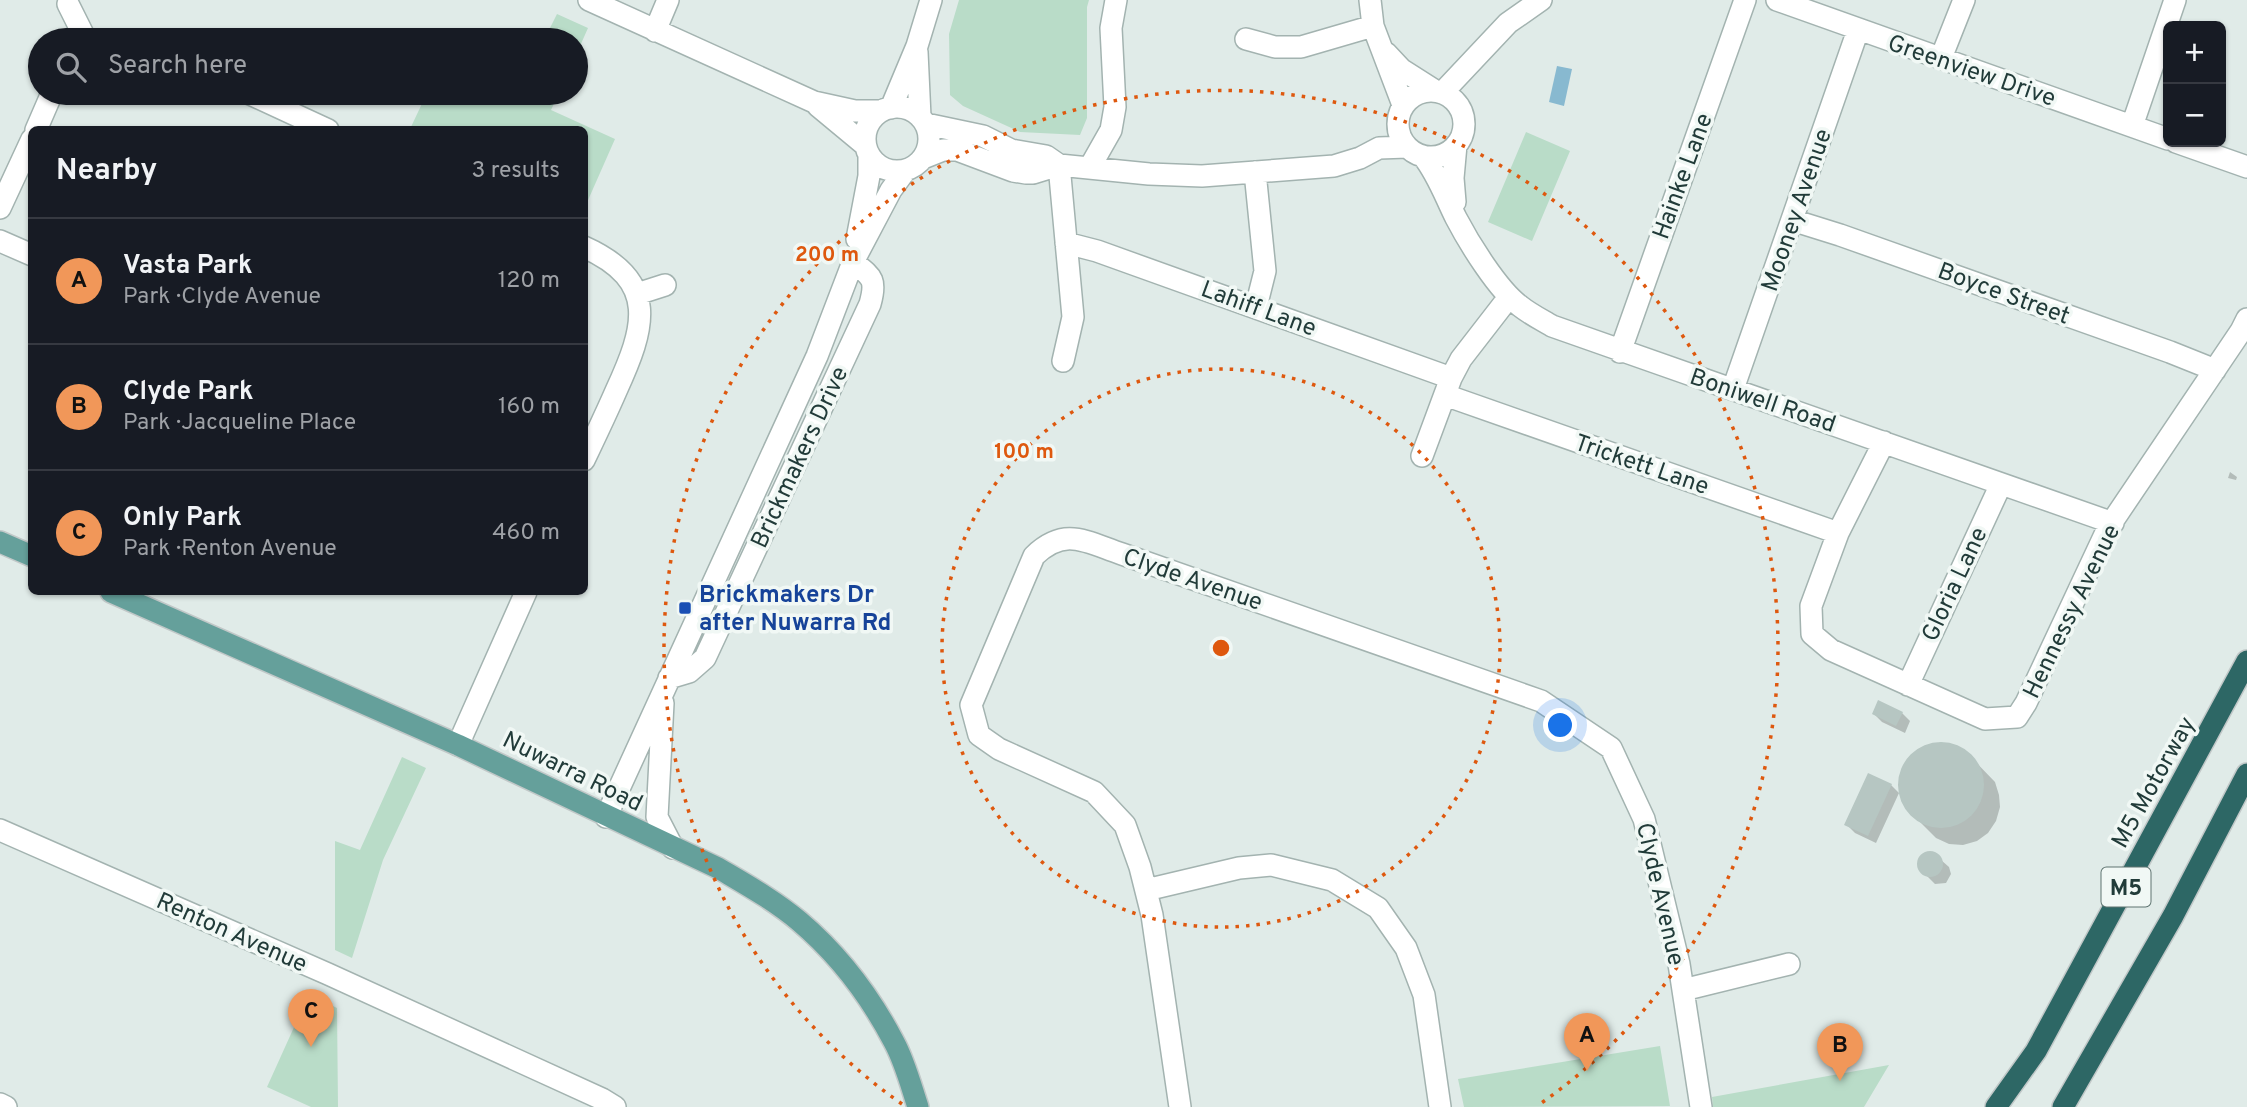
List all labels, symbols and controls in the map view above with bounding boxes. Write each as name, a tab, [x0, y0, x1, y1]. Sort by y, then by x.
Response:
map controls	[2163, 21, 2226, 147]
button: +	[2163, 21, 2226, 84]
search box	[28, 28, 588, 105]
street label: Greenview Drive	[1883, 29, 2059, 115]
icon: search	[52, 48, 90, 86]
text: Search here	[108, 50, 247, 83]
button: −	[2163, 84, 2226, 147]
street label: Hainke Lane	[1647, 110, 1721, 244]
street label: Mooney Avenue	[1756, 125, 1840, 296]
text: Nearby	[56, 153, 157, 190]
text: 3 results	[471, 157, 560, 186]
text: 200 m	[795, 242, 859, 269]
text: Vasta Park	[123, 250, 253, 283]
street label: Boyce Street	[1933, 257, 2074, 333]
text: A	[71, 267, 87, 296]
text: 120 m	[498, 267, 560, 296]
street label: Lahiff Lane	[1197, 275, 1320, 345]
text: Park · Clyde Avenue	[123, 283, 321, 312]
street label: Brickmakers Drive	[746, 362, 856, 553]
street label: Boniwell Road	[1685, 363, 1839, 441]
text: Clyde Park	[123, 376, 253, 409]
text: B	[71, 393, 87, 422]
text: 160 m	[498, 393, 560, 422]
text: Park · Jacqueline Place	[123, 409, 356, 438]
street label: Trickett Lane	[1570, 429, 1713, 503]
text: 100 m	[994, 439, 1054, 466]
text: Only Park	[123, 502, 242, 535]
text: C	[72, 519, 86, 548]
text: 460 m	[492, 519, 560, 548]
street label: Hennessy Avenue	[2018, 520, 2128, 704]
street label: Gloria Lane	[1916, 523, 1995, 647]
text: Park · Renton Avenue	[123, 535, 337, 564]
street label: Clyde Avenue	[1119, 543, 1266, 619]
place label: Brickmakers Dr after Nuwarra Rd	[699, 581, 891, 639]
marker: Brickmakers Dr after Nuwarra Rd	[677, 600, 693, 616]
centre of rings	[1209, 636, 1233, 660]
your location	[1543, 708, 1577, 742]
street label: M5 Motorway	[2106, 712, 2203, 854]
street label: Nuwarra Road	[497, 726, 647, 820]
street label: Clyde Avenue	[1628, 820, 1690, 969]
road number: M5	[2102, 867, 2150, 906]
street label: Renton Avenue	[151, 887, 311, 981]
pin: C	[288, 989, 334, 1047]
pin: A	[1564, 1013, 1610, 1071]
pin: B	[1817, 1023, 1863, 1081]

